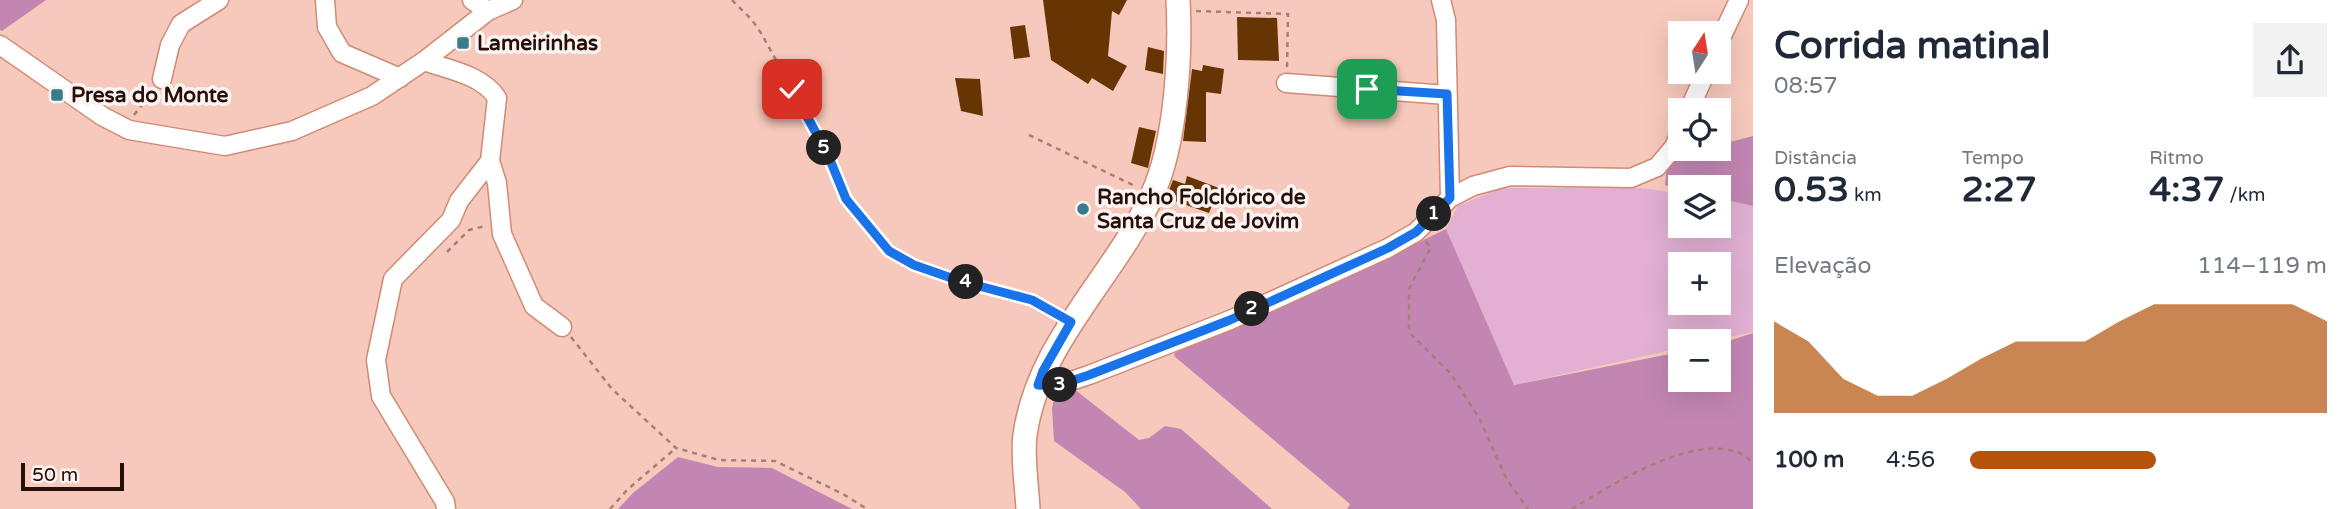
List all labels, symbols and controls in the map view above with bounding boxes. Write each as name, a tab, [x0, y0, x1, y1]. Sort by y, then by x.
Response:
north arrow	[1668, 21, 1731, 84]
map controls	[1668, 21, 1731, 392]
text: Corrida matinal	[1774, 23, 2050, 69]
button: share	[2253, 23, 2327, 97]
place label: Lameirinhas	[477, 31, 598, 56]
marker: Lameirinhas	[455, 35, 471, 51]
pin	[762, 59, 822, 119]
pin	[1337, 59, 1397, 119]
icon: check	[773, 70, 811, 108]
icon: arrive	[1348, 70, 1386, 108]
text: 08:57	[1774, 72, 1838, 100]
place label: Presa do Monte	[71, 83, 229, 108]
marker: Presa do Monte	[49, 87, 65, 103]
button: locate	[1668, 98, 1731, 161]
pin: 5	[806, 130, 842, 166]
text: 5	[818, 136, 829, 158]
text: Distância	[1774, 147, 1857, 169]
text: Tempo	[1962, 147, 2024, 169]
text: Ritmo	[2149, 147, 2204, 169]
text: 0.53	[1774, 169, 1849, 211]
text: 2:27	[1962, 169, 2037, 211]
text: 4:37	[2149, 169, 2224, 211]
button: layers	[1668, 175, 1731, 238]
text: km	[1849, 184, 1882, 206]
text: /km	[2224, 184, 2266, 206]
place label: Rancho Folclórico de Santa Cruz de Jovim	[1097, 185, 1306, 234]
pin: 1	[1416, 196, 1452, 232]
marker: Rancho Folclórico de Santa Cruz de Jovim	[1075, 201, 1091, 217]
text: 1	[1428, 202, 1439, 224]
button: +	[1668, 252, 1731, 315]
text: Elevação	[1774, 252, 1871, 280]
text: 114–119 m	[2197, 252, 2327, 280]
pin: 4	[948, 264, 984, 300]
text: 4	[960, 270, 971, 292]
pin: 2	[1234, 292, 1270, 326]
text: 2	[1246, 297, 1257, 319]
button: −	[1668, 329, 1731, 392]
pin: 3	[1042, 368, 1078, 402]
text: 3	[1054, 373, 1065, 395]
text: 100 m	[1774, 446, 1844, 474]
text: 4:56	[1886, 446, 1935, 474]
scale bar	[21, 460, 124, 492]
text: 50 m	[32, 464, 78, 486]

